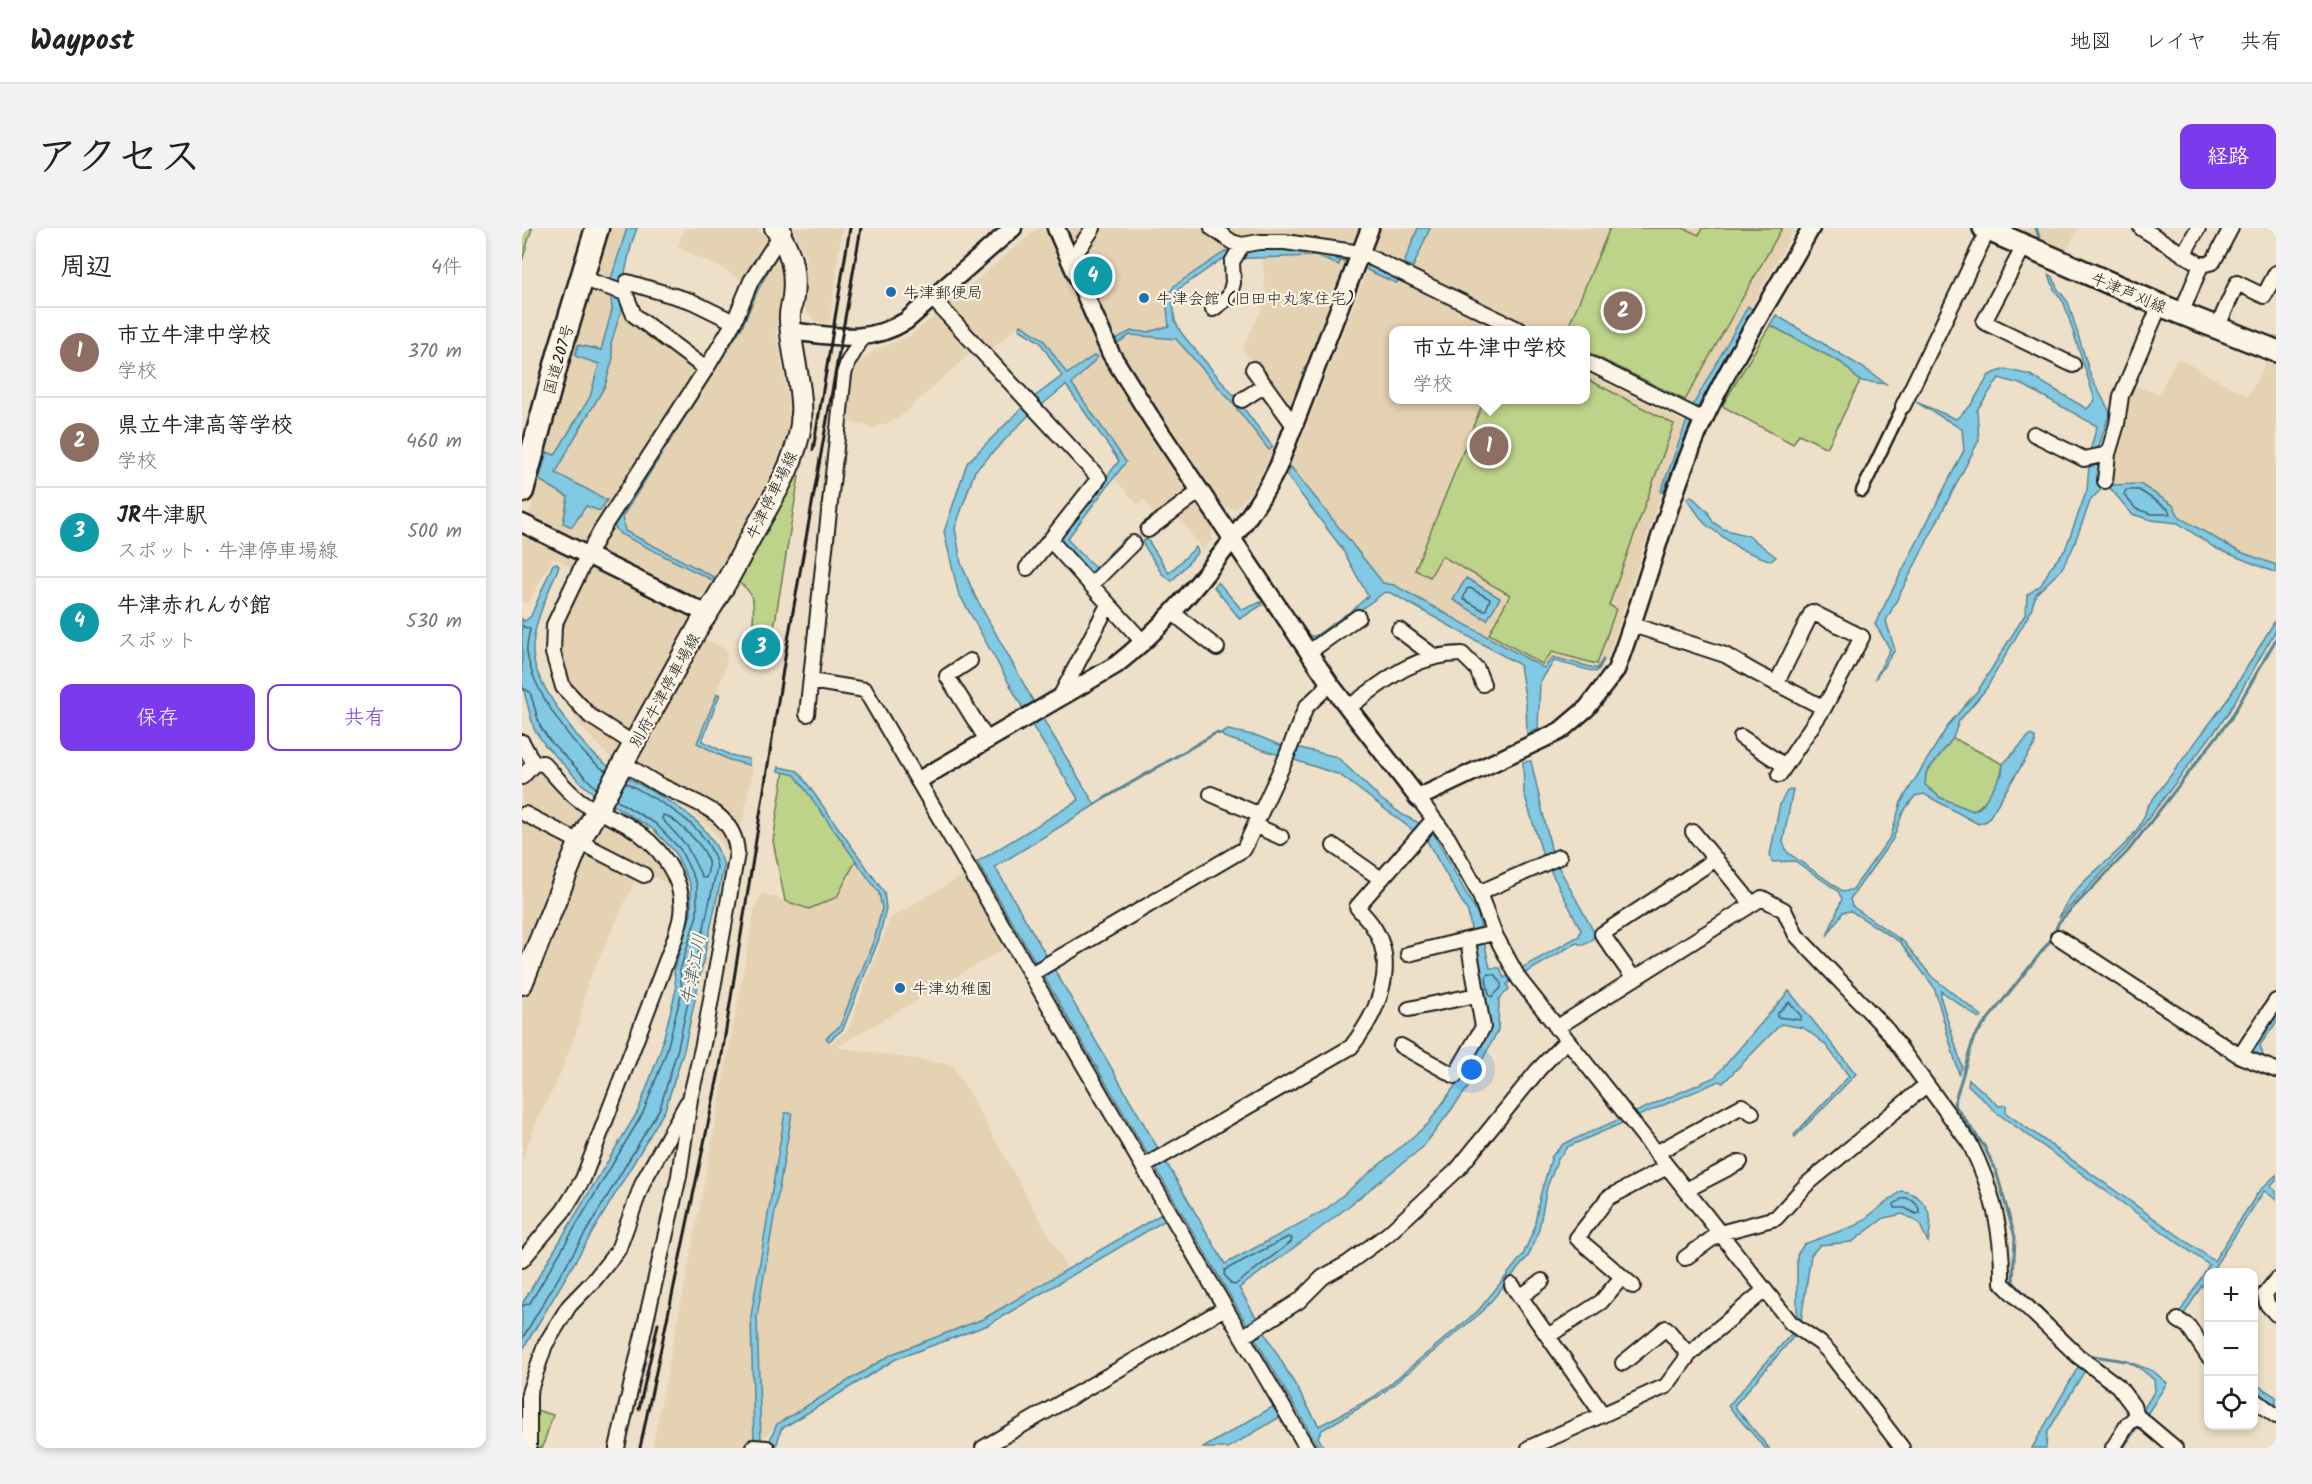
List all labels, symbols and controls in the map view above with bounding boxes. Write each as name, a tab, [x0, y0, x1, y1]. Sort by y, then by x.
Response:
text: Waypost	[30, 19, 134, 64]
text: 地図	[2070, 26, 2112, 59]
text: レイヤ	[2145, 26, 2207, 59]
text: 共有	[2240, 26, 2282, 59]
button: 経路	[2180, 124, 2276, 189]
text: アクセス	[36, 125, 201, 192]
text: 周辺	[60, 247, 112, 289]
text: 4件	[431, 252, 462, 284]
pin: 4	[1074, 254, 1112, 298]
street label: 牛津芦刈線	[2087, 266, 2170, 321]
place label: 牛津郵便局	[903, 281, 983, 306]
marker: 牛津郵便局	[884, 285, 898, 299]
place label: 牛津会館 (旧田中丸家住宅)	[1156, 287, 1354, 312]
pin: 2	[1604, 288, 1642, 334]
marker: 牛津会館 (旧田中丸家住宅)	[1137, 291, 1151, 305]
text: 市立牛津中学校	[117, 319, 271, 354]
street label: 国道207号	[537, 321, 581, 398]
popup	[1389, 326, 1590, 404]
text: 市立牛津中学校	[1412, 332, 1567, 367]
text: 1	[76, 336, 83, 368]
text: 370 m	[407, 336, 462, 368]
text: 学校	[117, 356, 157, 388]
text: 学校	[1412, 369, 1452, 401]
text: 県立牛津高等学校	[117, 409, 293, 444]
pin: 1	[1470, 424, 1508, 468]
text: 2	[74, 426, 85, 458]
text: 460 m	[406, 426, 462, 458]
text: 学校	[117, 446, 157, 478]
street label: 牛津停車場線	[740, 447, 805, 544]
text: JR牛津駅	[117, 499, 207, 534]
text: 3	[74, 516, 85, 548]
text: 500 m	[407, 516, 462, 548]
text: スポット · 牛津停車場線	[117, 536, 338, 568]
text: 牛津赤れんが館	[117, 589, 271, 624]
text: 4	[74, 606, 85, 638]
text: 530 m	[406, 606, 462, 638]
pin: 3	[742, 624, 780, 670]
text: スポット	[117, 626, 197, 658]
street label: 別府牛津停車場線	[623, 629, 707, 753]
button: 保存	[60, 684, 255, 751]
button: 共有	[267, 684, 462, 751]
water label: 牛津江川	[673, 931, 716, 1007]
place label: 牛津幼稚園	[912, 977, 992, 1002]
marker: 牛津幼稚園	[893, 981, 907, 995]
your location	[1457, 1055, 1486, 1084]
map controls	[2204, 1268, 2258, 1430]
button: +	[2204, 1268, 2258, 1322]
button: −	[2204, 1322, 2258, 1376]
button: locate	[2204, 1376, 2258, 1430]

